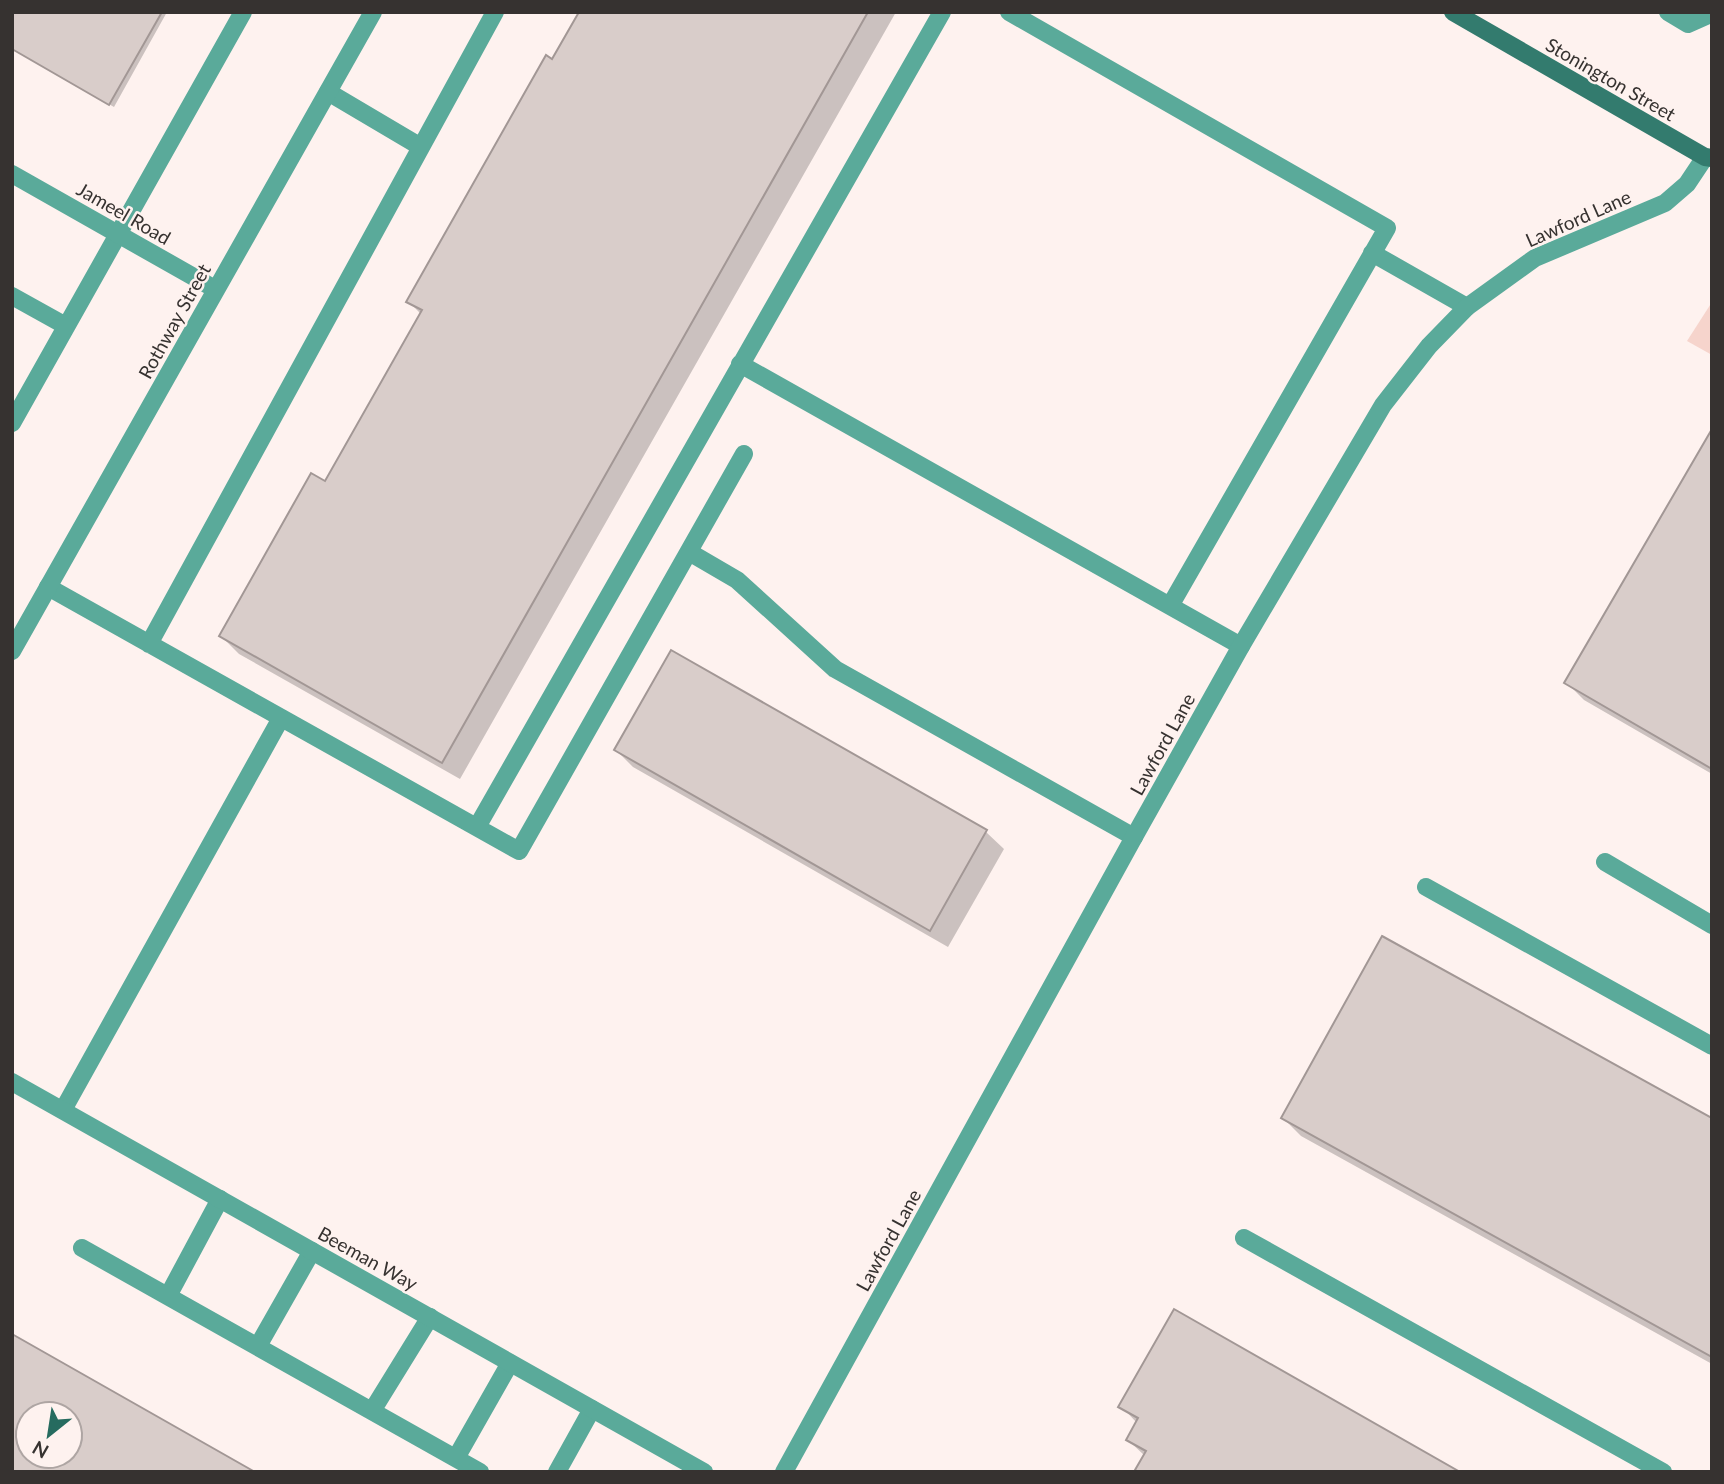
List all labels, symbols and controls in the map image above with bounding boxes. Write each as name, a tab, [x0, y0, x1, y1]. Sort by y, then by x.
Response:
street label: Stonington Street	[1542, 33, 1680, 126]
street label: Jameel Road	[73, 177, 175, 249]
street label: Lawford Lane	[1522, 184, 1634, 252]
street label: Rothway Street	[133, 260, 215, 382]
street label: Lawford Lane	[1125, 689, 1199, 799]
street label: Lawford Lane	[851, 1185, 925, 1295]
street label: Beeman Way	[314, 1221, 422, 1295]
north arrow	[14, 1400, 84, 1470]
text: N	[28, 1437, 52, 1464]

